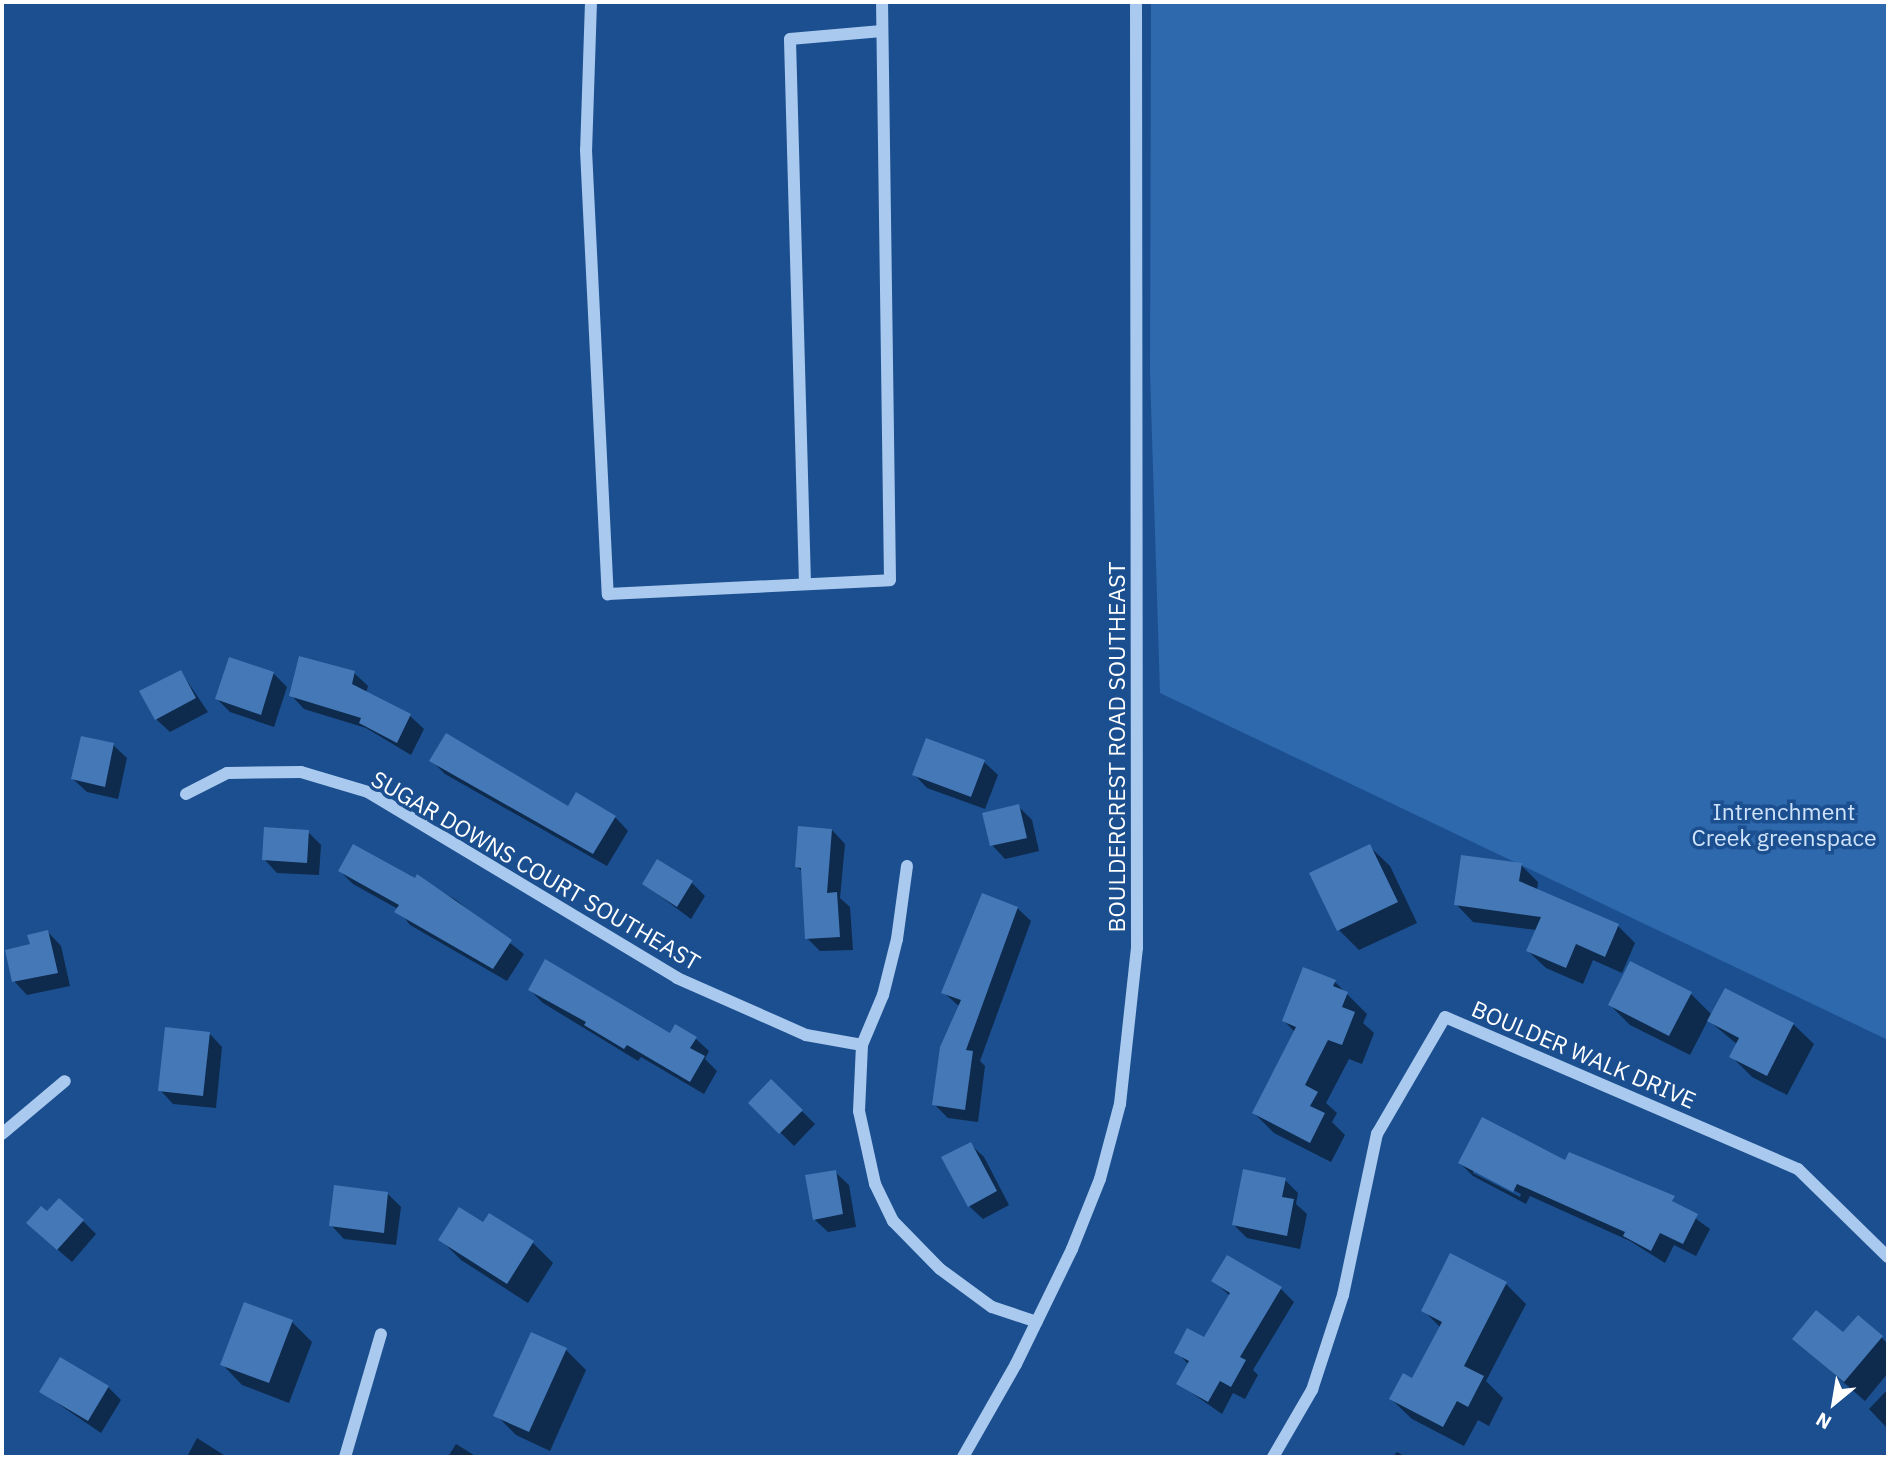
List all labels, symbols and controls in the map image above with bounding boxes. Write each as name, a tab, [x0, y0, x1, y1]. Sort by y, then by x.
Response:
street label: BOULDERCREST ROAD SOUTHEAST	[1102, 562, 1130, 932]
street label: SUGAR DOWNS COURT SOUTHEAST	[367, 764, 705, 976]
park label: Intrenchment Creek greenspace	[1691, 797, 1877, 851]
street label: BOULDER WALK DRIVE	[1468, 994, 1700, 1114]
north arrow	[1799, 1368, 1869, 1438]
text: N	[1812, 1407, 1835, 1435]

